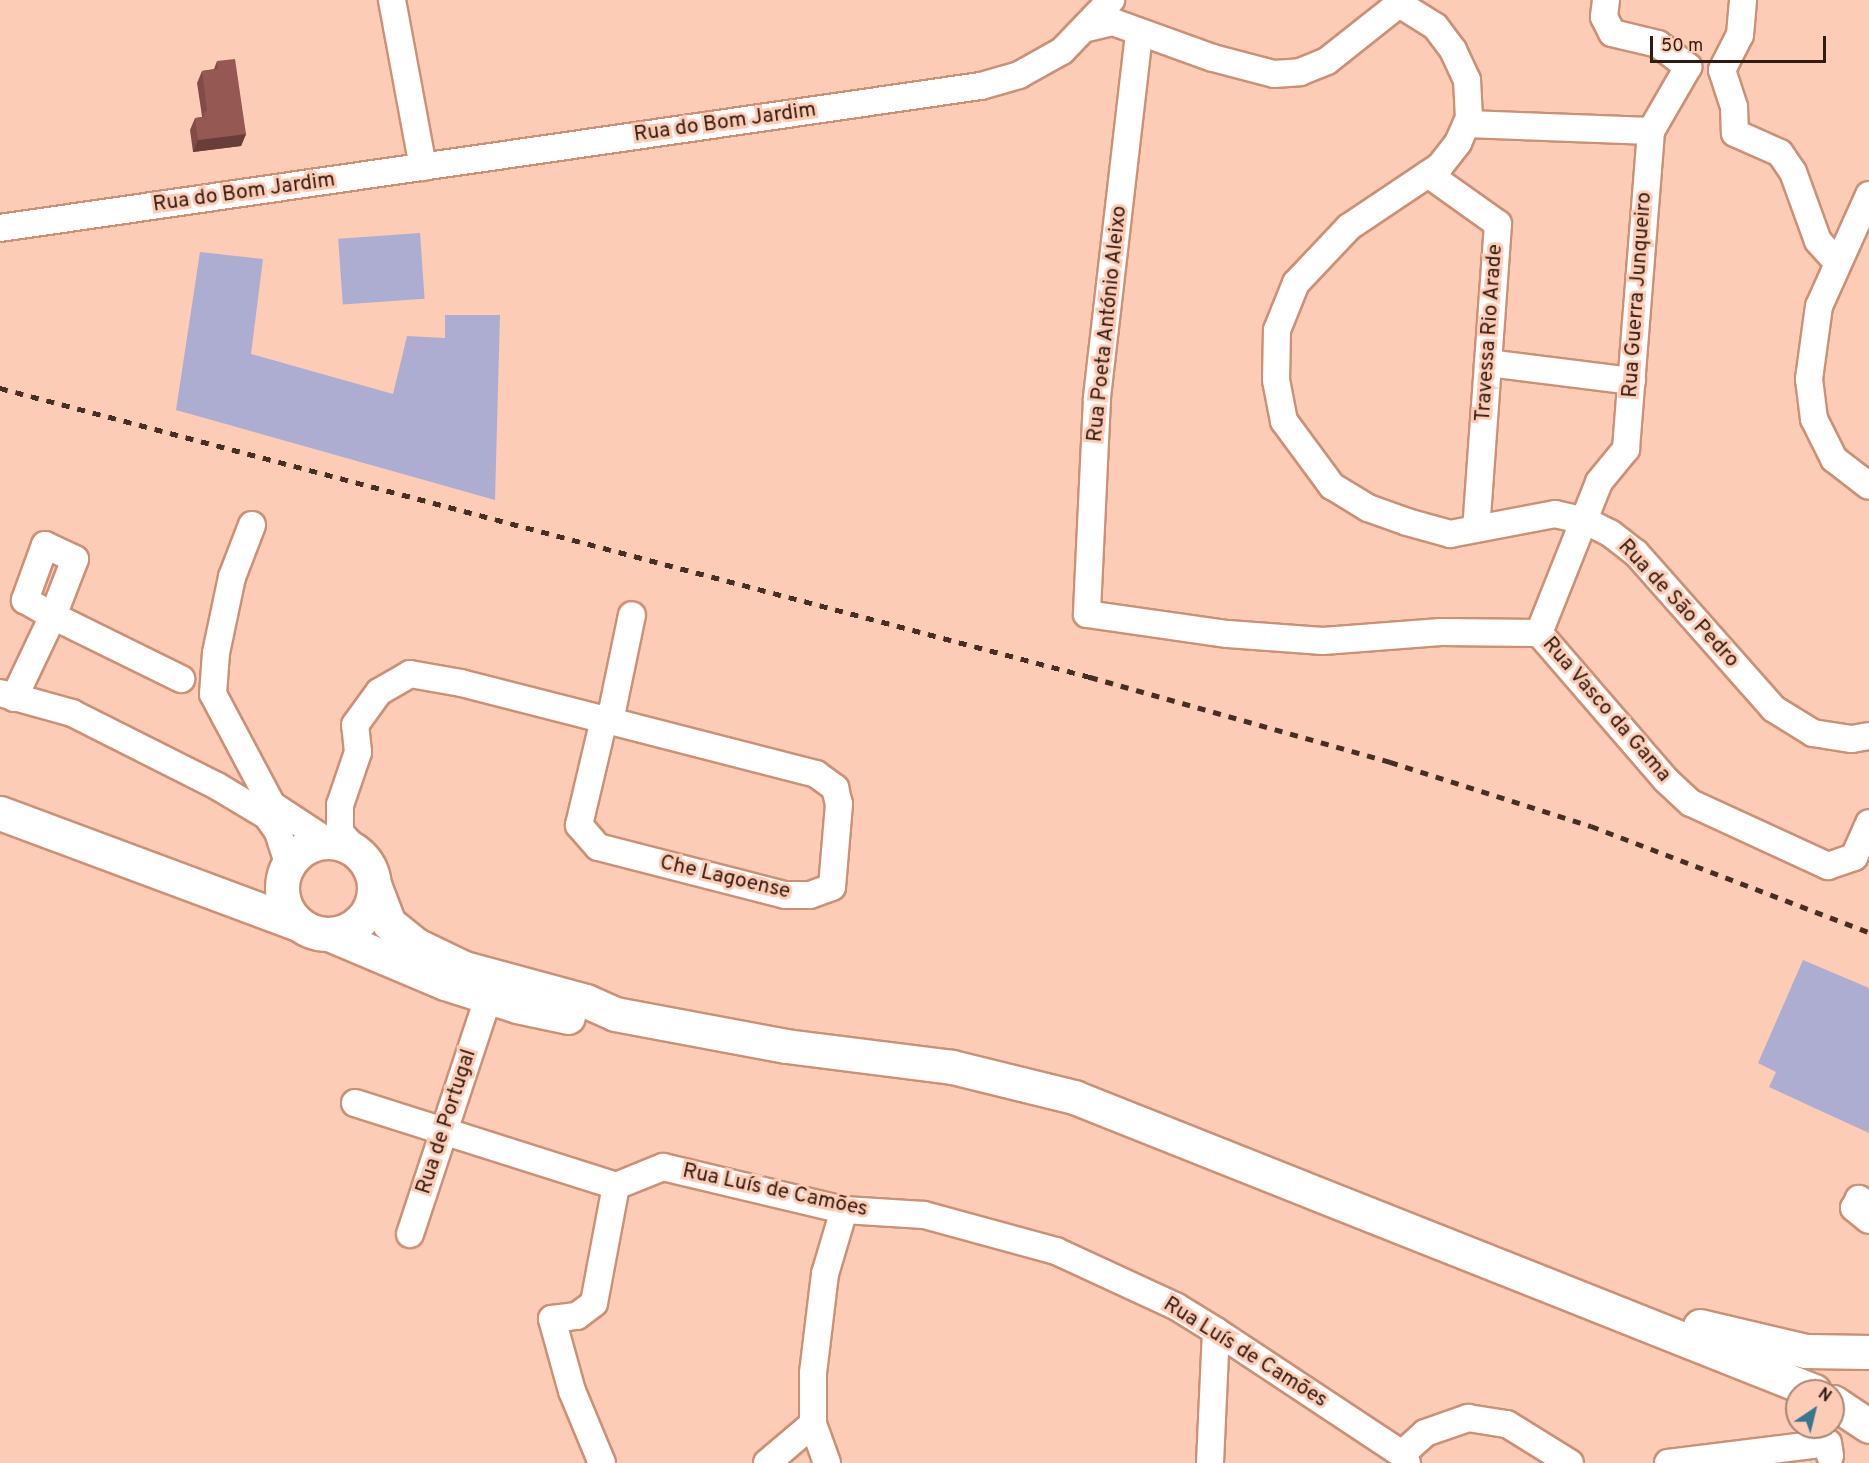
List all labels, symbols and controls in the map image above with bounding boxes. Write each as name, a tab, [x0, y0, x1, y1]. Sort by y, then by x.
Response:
scale bar	[1653, 24, 1828, 62]
text: 50 m	[1661, 35, 1703, 58]
street label: Rua do Bom Jardim	[632, 98, 818, 148]
street label: Rua do Bom Jardim	[151, 168, 337, 218]
street label: Rua Guerra Junqueiro	[1618, 191, 1658, 399]
street label: Rua Poeta António Aleixo	[1083, 204, 1133, 444]
street label: Travessa Rio Arade	[1471, 243, 1509, 423]
street label: Rua de São Pedro	[1612, 535, 1744, 673]
street label: Rua Vasco da Gama	[1536, 632, 1676, 788]
street label: Che Lagoense	[657, 851, 793, 905]
street label: Rua de Portugal	[412, 1046, 482, 1198]
street label: Rua Luís de Camões	[680, 1159, 870, 1223]
street label: Rua Luís de Camões	[1158, 1292, 1332, 1414]
north arrow	[1785, 1379, 1845, 1439]
text: N	[1814, 1384, 1835, 1407]

